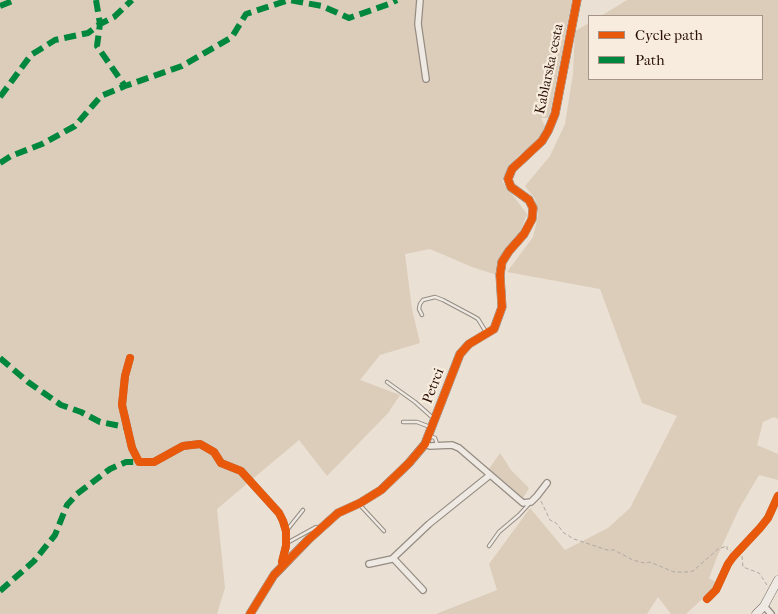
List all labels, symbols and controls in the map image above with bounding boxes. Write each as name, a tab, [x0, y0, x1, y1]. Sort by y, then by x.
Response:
legend	[588, 15, 763, 80]
street label: Kablarska cesta	[532, 22, 568, 116]
text: Cycle path	[635, 26, 703, 44]
text: Path	[635, 51, 665, 69]
street label: Petrci	[420, 366, 448, 406]

